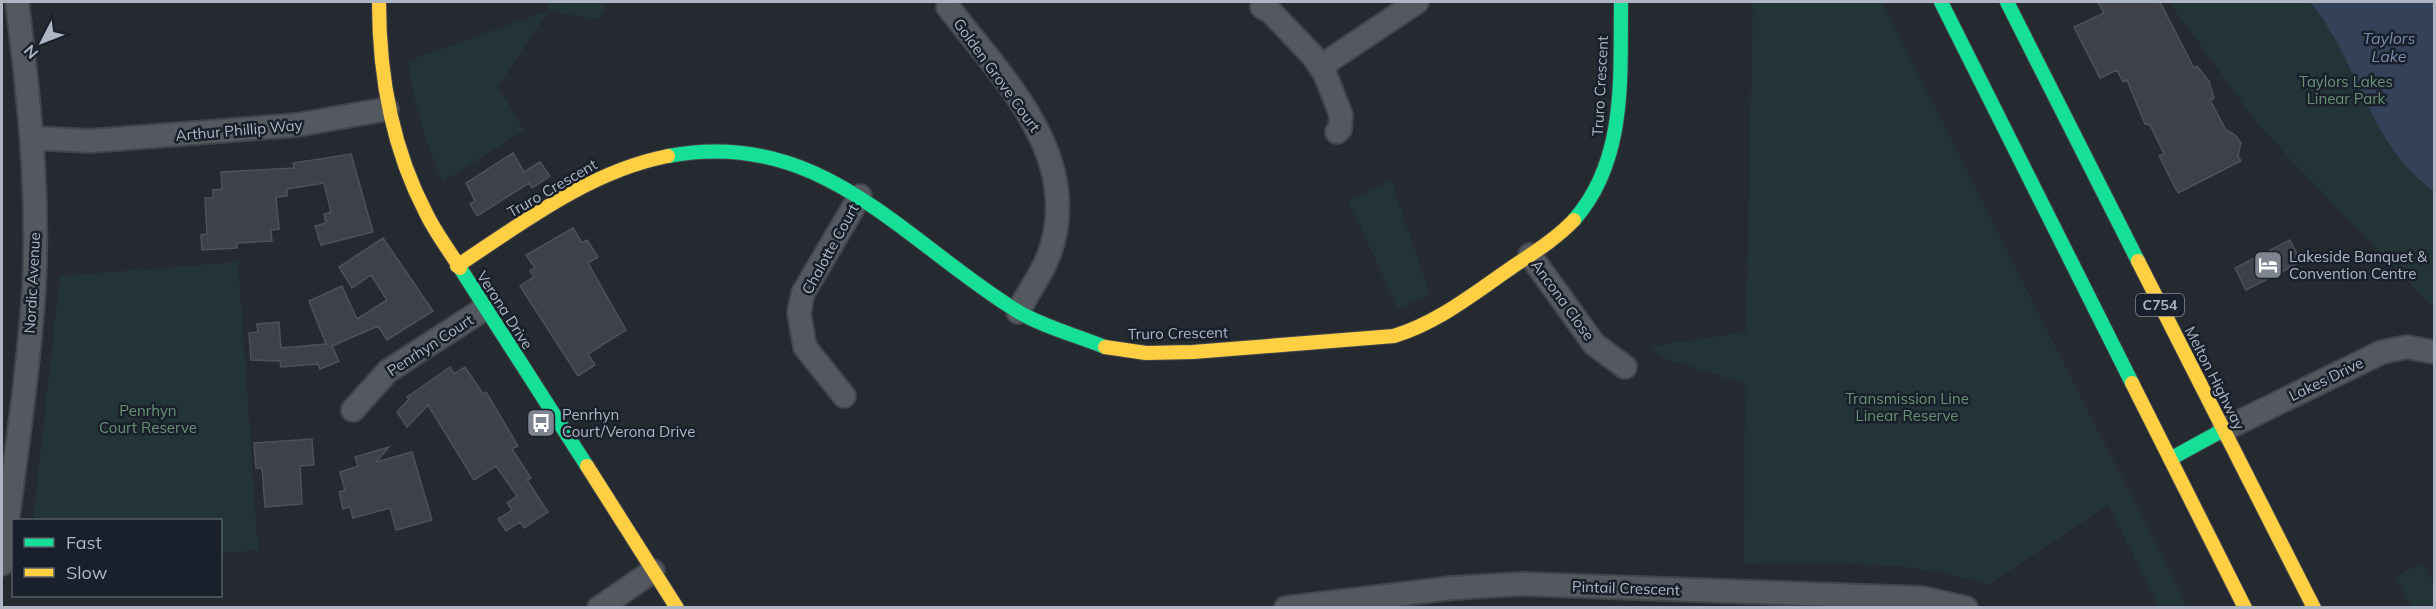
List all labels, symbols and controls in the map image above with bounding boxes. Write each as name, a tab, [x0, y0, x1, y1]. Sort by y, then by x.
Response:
north arrow	[12, 12, 72, 72]
street label: Golden Grove Court	[949, 15, 1045, 135]
water label: Taylors Lake	[2362, 28, 2416, 66]
street label: Truro Crescent	[1588, 35, 1612, 137]
text: N	[19, 41, 42, 63]
park label: Taylors Lakes Linear Park	[2299, 72, 2393, 108]
street label: Arthur Phillip Way	[175, 115, 303, 145]
street label: Truro Crescent	[504, 155, 600, 221]
street label: Chalotte Court	[797, 200, 863, 298]
street label: Nordic Avenue	[20, 232, 44, 334]
place label: Lakeside Banquet & Convention Centre	[2289, 247, 2428, 283]
hotel icon: Lakeside Banquet & Convention Centre	[2252, 249, 2284, 281]
street label: Ancona Close	[1527, 256, 1599, 344]
street label: Verona Drive	[473, 267, 537, 353]
road number: C754	[2136, 294, 2184, 316]
street label: Penrhyn Court	[383, 310, 477, 380]
street label: Truro Crescent	[1128, 323, 1228, 343]
street label: Melton Highway	[2181, 323, 2249, 433]
street label: Lakes Drive	[2286, 353, 2366, 405]
park label: Transmission Line Linear Reserve	[1845, 389, 1969, 425]
park label: Penrhyn Court Reserve	[99, 401, 197, 437]
place label: Penrhyn Court/Verona Drive	[562, 405, 695, 441]
bus stop icon: Penrhyn Court/Verona Drive	[525, 407, 557, 439]
legend	[12, 519, 222, 597]
text: Fast	[66, 531, 102, 554]
text: Slow	[66, 561, 108, 584]
street label: Pintail Crescent	[1572, 577, 1680, 599]

